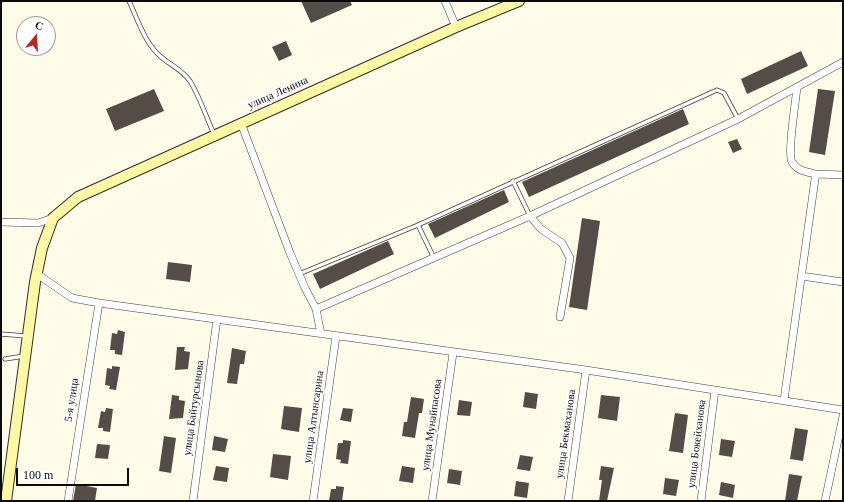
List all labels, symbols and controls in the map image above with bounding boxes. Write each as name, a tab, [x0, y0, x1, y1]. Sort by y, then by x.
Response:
north arrow	[16, 16, 56, 56]
text: С	[34, 19, 45, 32]
street label: улица Ленина	[246, 74, 310, 112]
street label: улица Байтурсынова	[181, 359, 207, 457]
street label: улица Алтынсарина	[301, 370, 327, 464]
street label: 5-я улица	[62, 377, 82, 423]
street label: улица Мунайпасова	[419, 378, 445, 472]
street label: улица Бекмаханова	[553, 389, 579, 479]
street label: улица Бокейханова	[685, 399, 709, 489]
scale bar	[18, 460, 131, 486]
text: 100 m	[23, 468, 53, 482]

